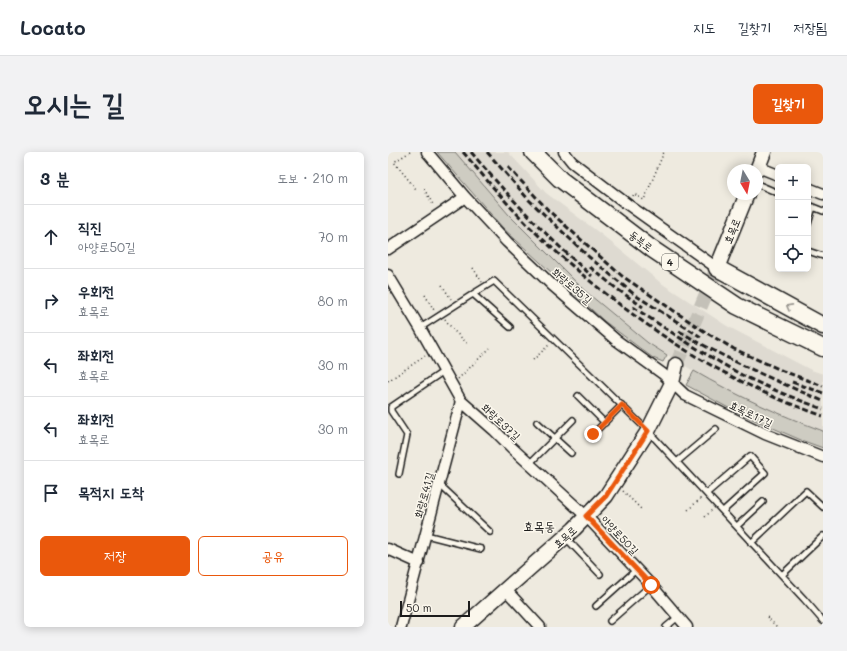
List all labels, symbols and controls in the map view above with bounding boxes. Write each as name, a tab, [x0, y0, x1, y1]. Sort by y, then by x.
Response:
text: Locato	[20, 15, 86, 40]
text: 지도	[693, 18, 715, 37]
text: 길찾기	[737, 18, 771, 37]
text: 저장됨	[793, 18, 827, 37]
button: 길찾기	[753, 84, 823, 124]
text: 오시는 길	[24, 85, 124, 121]
north arrow	[727, 164, 763, 200]
map controls	[775, 164, 811, 272]
button: +	[775, 164, 811, 200]
text: 3 분	[40, 167, 70, 189]
text: 도보 · 210 m	[277, 169, 348, 186]
button: −	[775, 200, 811, 236]
street label: 효목로	[720, 216, 744, 246]
text: 직진	[78, 217, 102, 237]
icon: ahead	[40, 226, 62, 248]
street label: 동북로	[626, 227, 657, 255]
text: 70 m	[318, 228, 348, 245]
button: locate	[775, 236, 811, 272]
text: 아양로50길	[78, 238, 135, 255]
road number: 4	[662, 254, 678, 270]
street label: 화랑로35길	[549, 264, 596, 307]
text: 우회전	[78, 281, 114, 301]
icon: right	[40, 290, 62, 312]
text: 80 m	[318, 292, 348, 309]
text: 효목로	[78, 302, 109, 319]
one-way arrow	[786, 304, 793, 312]
text: 좌회전	[78, 345, 114, 365]
icon: left	[40, 354, 62, 376]
text: 30 m	[318, 356, 348, 373]
text: 효목로	[78, 366, 109, 383]
street label: 효목로17길	[727, 397, 776, 431]
street label: 화랑로37길	[479, 400, 524, 444]
text: 좌회전	[78, 409, 114, 429]
icon: left	[40, 418, 62, 440]
text: 30 m	[318, 420, 348, 437]
route end	[584, 425, 602, 443]
text: 효목로	[78, 430, 109, 447]
street label: 화랑로41길	[410, 470, 437, 519]
icon: arrive	[40, 482, 62, 504]
text: 목적지 도착	[78, 482, 144, 502]
street label: 아양로50길	[598, 512, 643, 558]
district label: 효목동	[523, 517, 555, 534]
street label: 효목로	[550, 522, 580, 551]
button: 저장	[40, 536, 190, 576]
button: 공유	[198, 536, 348, 576]
route start	[642, 576, 660, 594]
scale bar	[400, 599, 470, 618]
text: 50 m	[406, 600, 432, 615]

